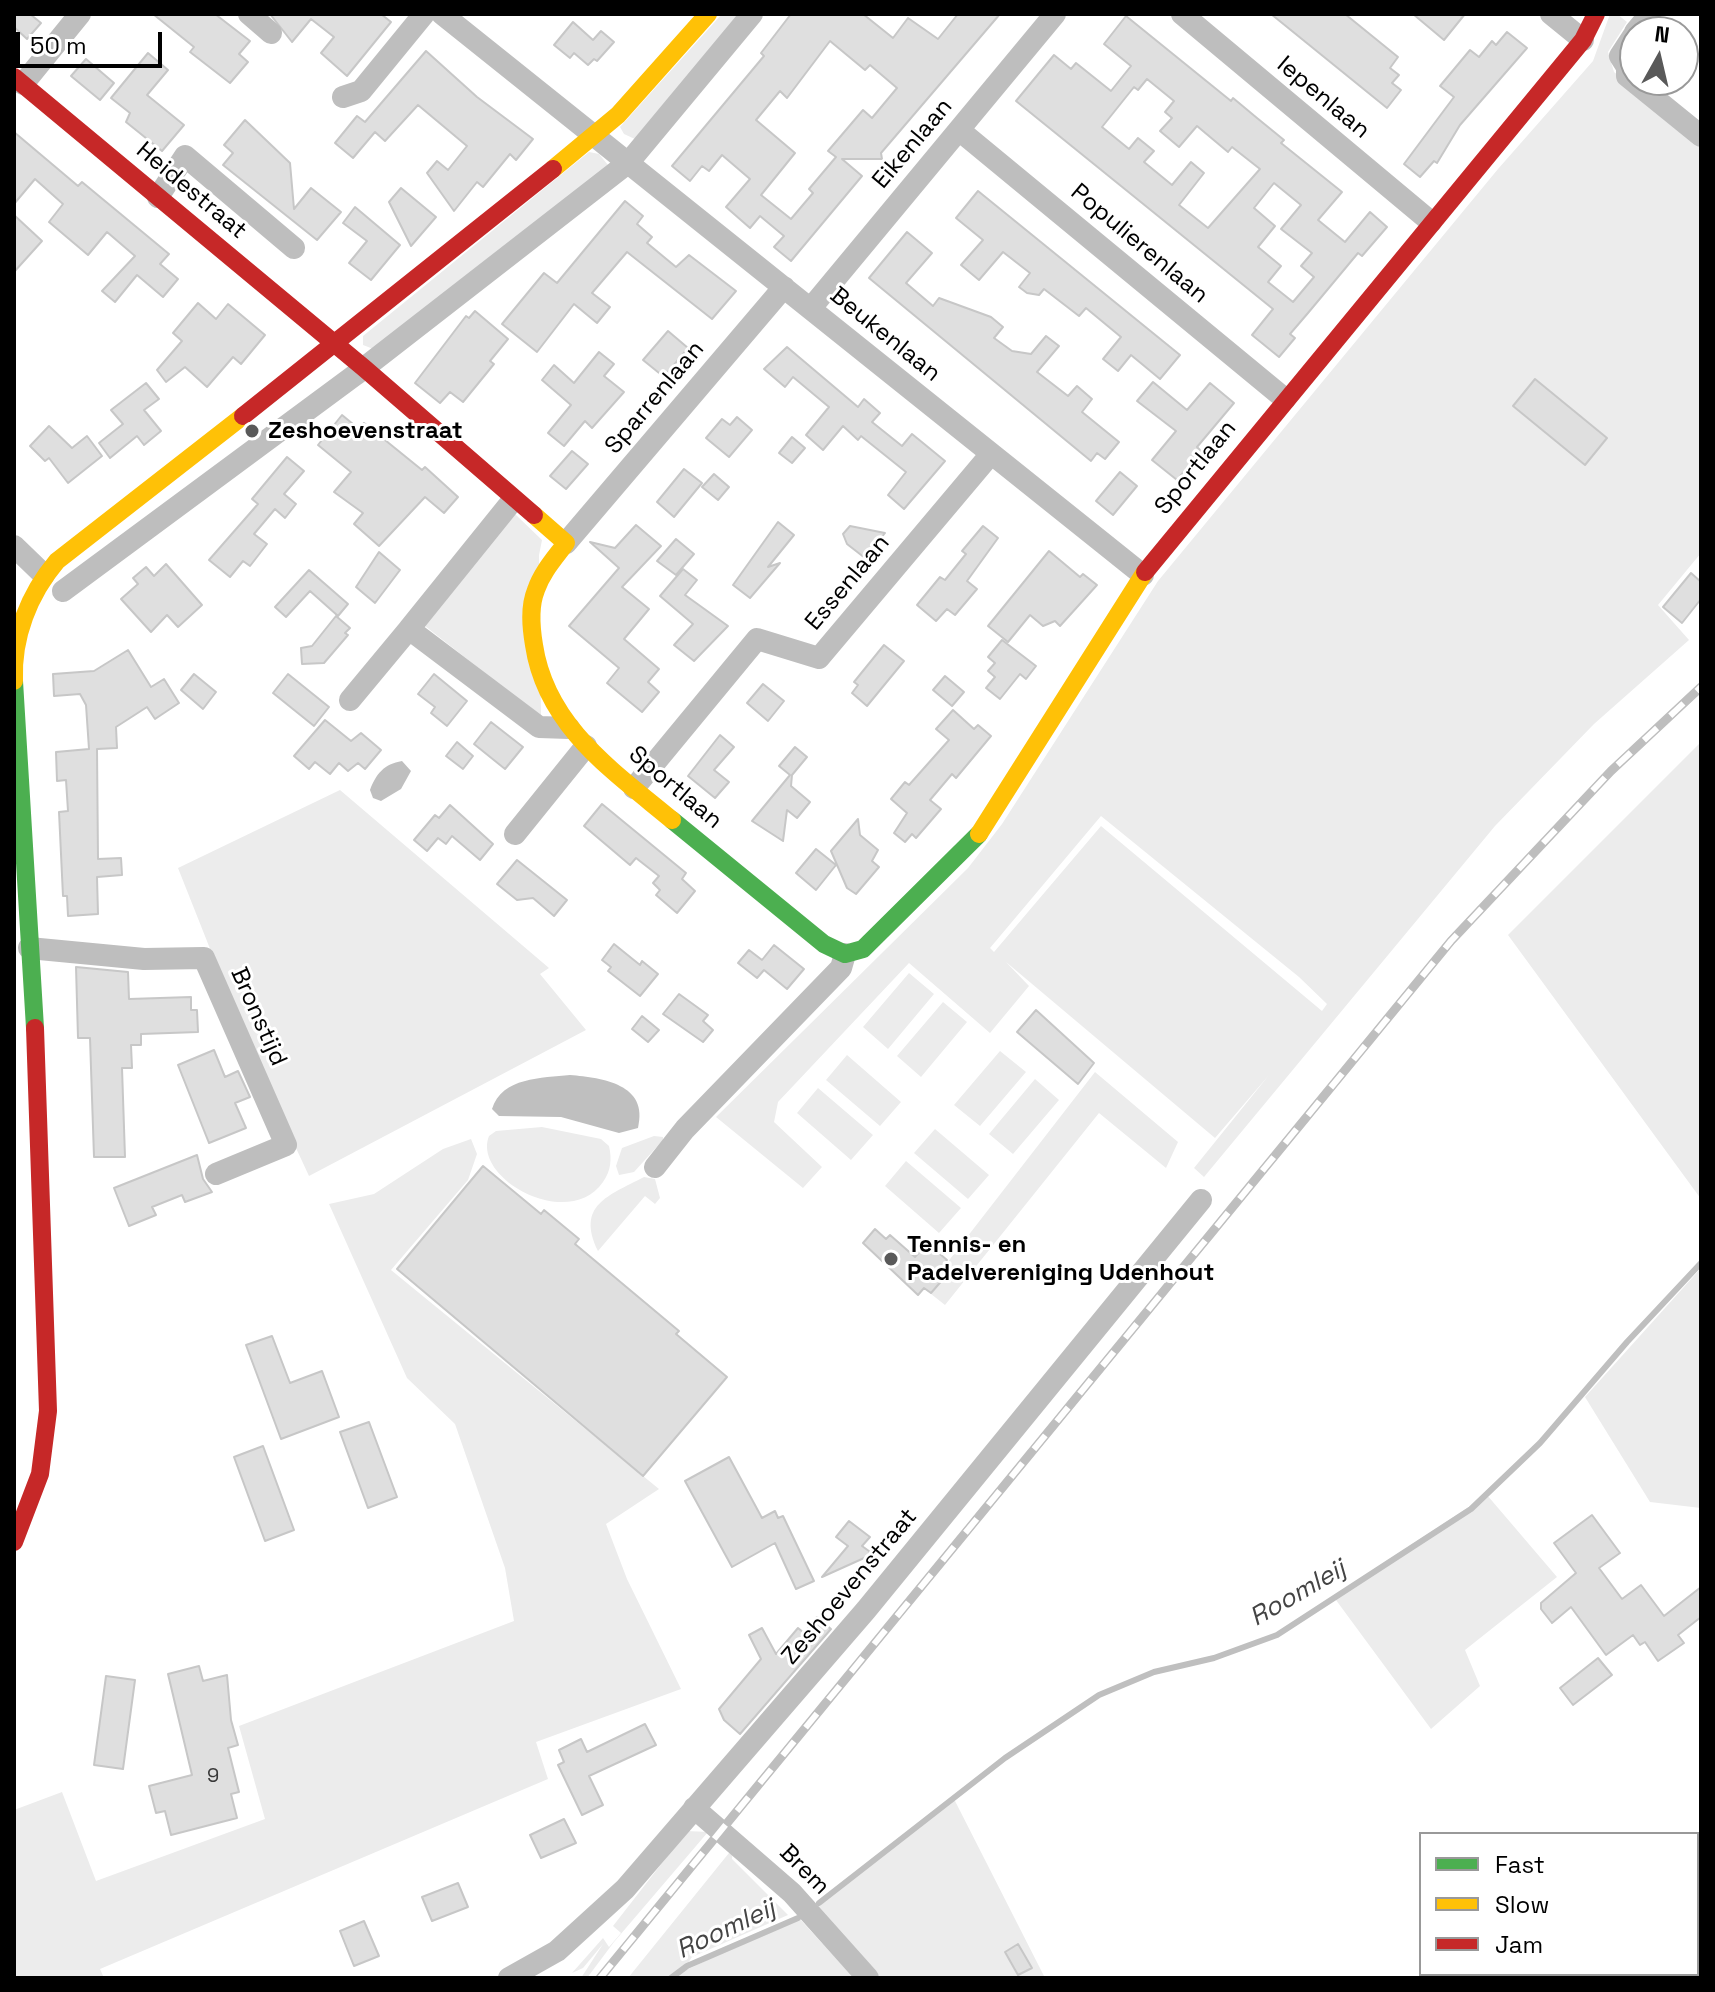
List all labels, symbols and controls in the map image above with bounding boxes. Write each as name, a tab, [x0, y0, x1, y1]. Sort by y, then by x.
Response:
scale bar	[20, 16, 166, 66]
north arrow	[1619, 16, 1699, 96]
text: N	[1653, 19, 1671, 49]
text: 50 m	[30, 30, 87, 61]
street label: Iepenlaan	[1271, 51, 1375, 145]
street label: Eikenlaan	[867, 93, 959, 195]
street label: Heidestraat	[130, 136, 252, 246]
street label: Populierenlaan	[1064, 178, 1214, 310]
street label: Beukenlaan	[824, 282, 946, 388]
street label: Sparrenlaan	[599, 336, 711, 460]
street label: Sportlaan	[1149, 415, 1243, 521]
place label: Zeshoevenstraat	[268, 417, 463, 445]
marker: Zeshoevenstraat	[243, 422, 261, 440]
street label: Essenlaan	[800, 529, 896, 637]
street label: Sportlaan	[622, 741, 728, 835]
street label: Bronstijd	[224, 963, 292, 1071]
place label: Tennis- en Padelvereniging Udenhout	[907, 1231, 1214, 1287]
marker: Tennis- en Padelvereniging Udenhout	[882, 1250, 900, 1268]
street label: Zeshoevenstraat	[776, 1503, 924, 1671]
water label: Roomleij	[1245, 1554, 1351, 1634]
house number: 9	[207, 1765, 219, 1789]
legend	[1419, 1832, 1699, 1976]
street label: Brem	[773, 1839, 835, 1901]
text: Fast	[1495, 1849, 1545, 1880]
text: Slow	[1495, 1889, 1549, 1920]
water label: Roomleij	[672, 1894, 780, 1966]
text: Jam	[1495, 1929, 1543, 1960]

